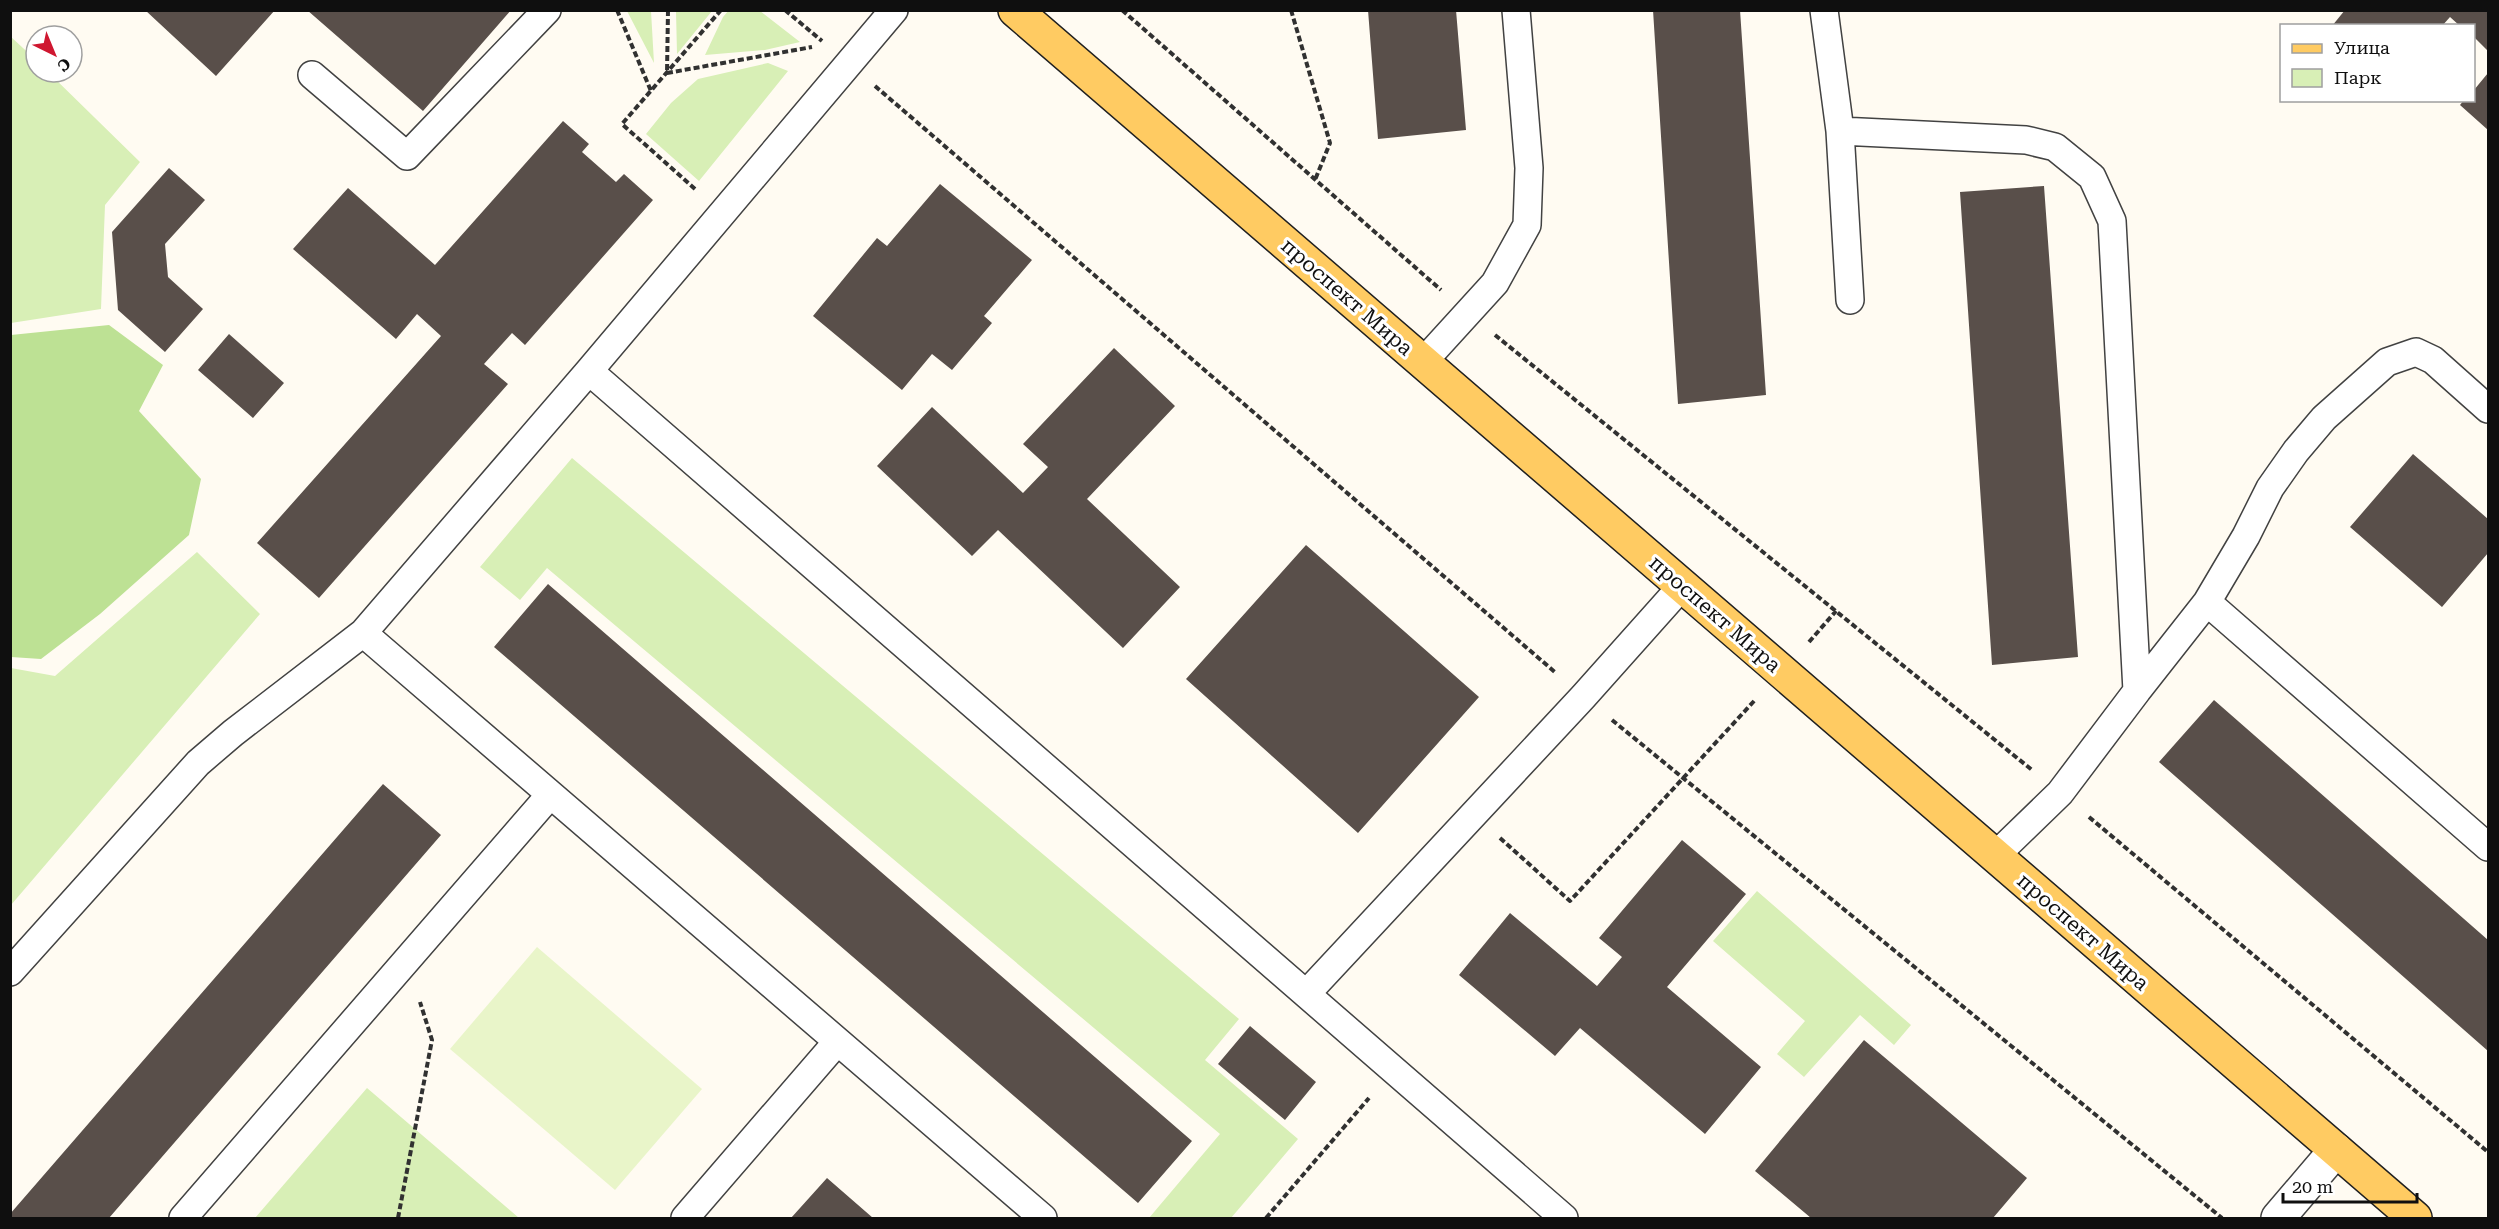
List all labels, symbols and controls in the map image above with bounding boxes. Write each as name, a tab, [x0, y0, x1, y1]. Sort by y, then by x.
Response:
north arrow	[24, 24, 84, 84]
legend	[2280, 24, 2475, 102]
text: Улица	[2334, 37, 2390, 58]
text: С	[53, 54, 74, 75]
text: Парк	[2334, 67, 2382, 88]
street label: проспект Мира	[1277, 234, 1418, 361]
street label: проспект Мира	[1645, 551, 1786, 678]
street label: проспект Мира	[2013, 869, 2154, 996]
scale bar	[2283, 1166, 2416, 1204]
text: 20 m	[2292, 1176, 2333, 1197]

